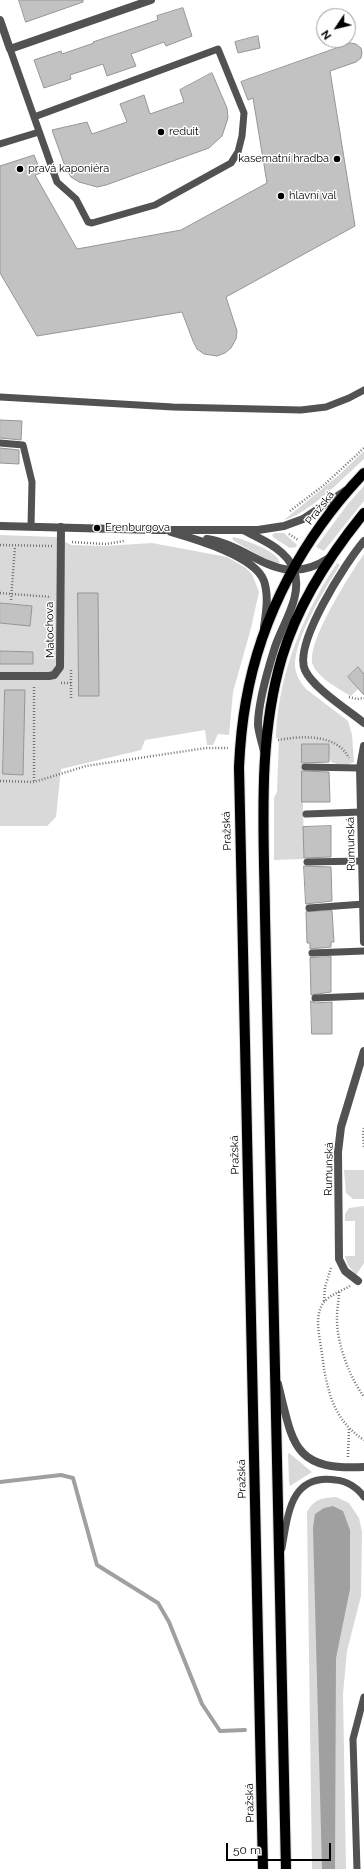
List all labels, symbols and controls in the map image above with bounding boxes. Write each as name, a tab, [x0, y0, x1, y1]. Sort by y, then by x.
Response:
north arrow	[316, 8, 356, 48]
text: N	[319, 27, 334, 42]
place label: reduit	[169, 125, 199, 139]
marker: reduit	[156, 127, 166, 137]
place label: kasematní hradba	[238, 152, 329, 166]
marker: kasematní hradba	[332, 154, 342, 164]
place label: pravá kaponiéra	[28, 162, 109, 176]
marker: pravá kaponiéra	[15, 164, 25, 174]
place label: hlavní val	[289, 189, 336, 203]
marker: hlavní val	[276, 191, 286, 201]
street label: Pražská	[303, 488, 337, 528]
place label: Erenburgova	[105, 521, 170, 535]
marker: Erenburgova	[92, 523, 102, 533]
street label: Matochova	[43, 602, 57, 658]
street label: Pražská	[220, 811, 234, 851]
street label: Rumunská	[344, 817, 358, 871]
street label: Pražská	[228, 1135, 242, 1175]
street label: Rumunská	[322, 1142, 336, 1196]
street label: Pražská	[235, 1459, 249, 1499]
street label: Pražská	[243, 1783, 257, 1823]
scale bar	[228, 1835, 333, 1861]
text: 50 m	[233, 1843, 261, 1857]

